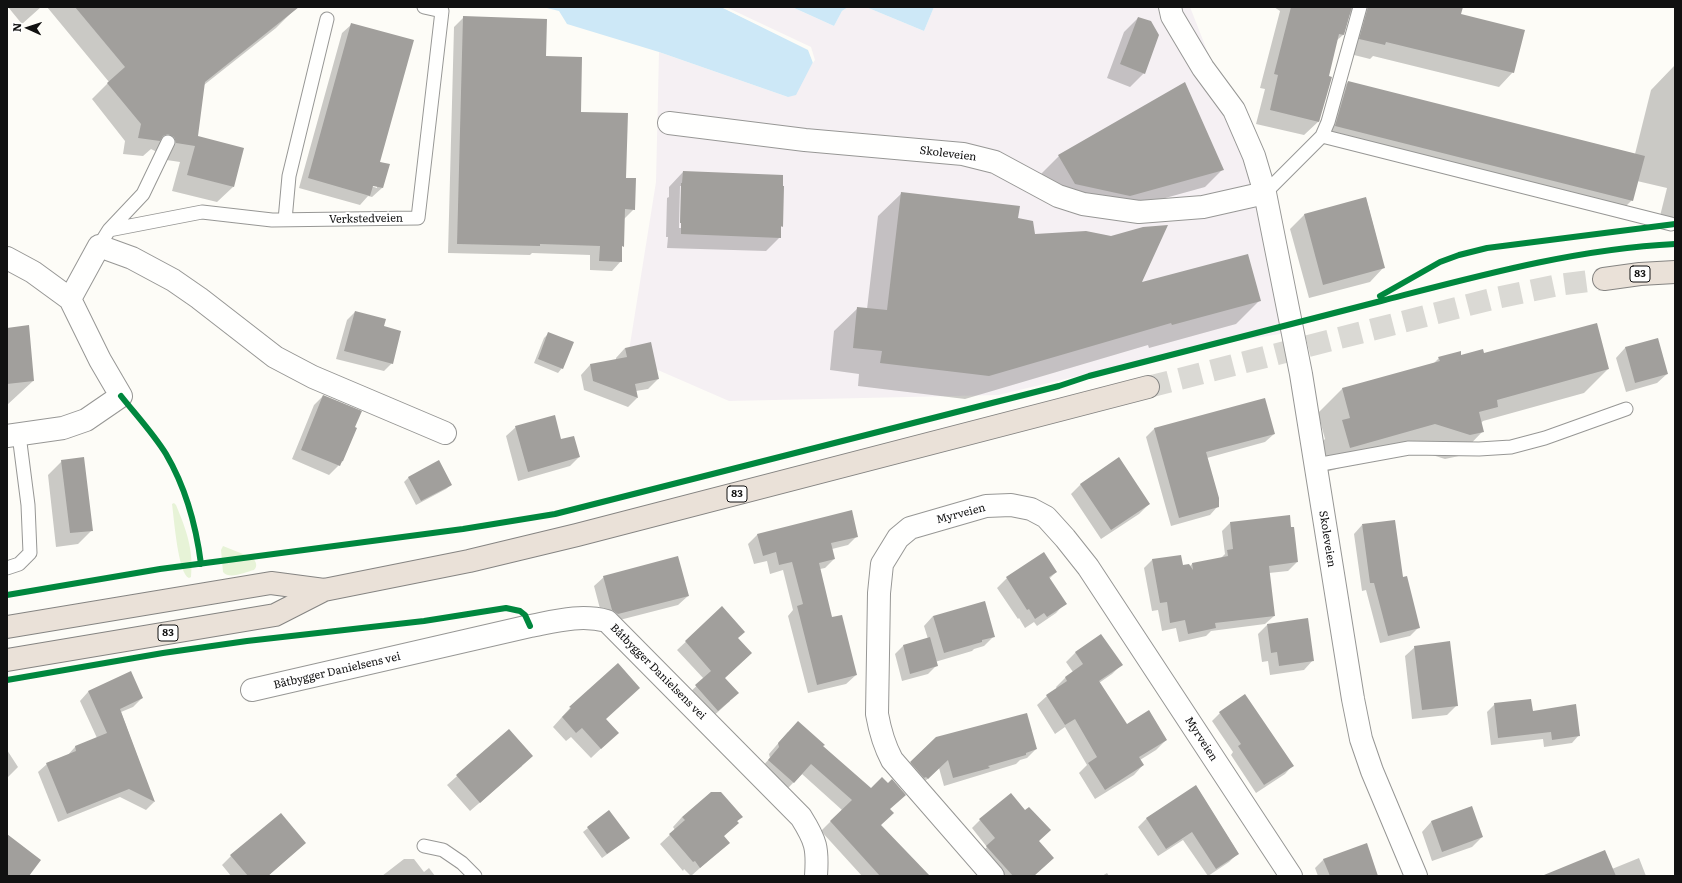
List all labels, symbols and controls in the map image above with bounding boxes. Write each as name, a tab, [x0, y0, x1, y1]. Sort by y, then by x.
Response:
north arrow	[8, 8, 48, 48]
text: N	[8, 22, 24, 32]
street label: Skoleveien	[919, 144, 977, 164]
street label: Verkstedveien	[329, 212, 403, 226]
road number: 83	[1630, 266, 1650, 282]
road number: 83	[727, 486, 747, 502]
street label: Myrveien	[935, 501, 987, 527]
street label: Skoleveien	[1316, 510, 1338, 568]
street label: Båtbygger Danielsens vei	[607, 621, 709, 723]
road number: 83	[158, 625, 178, 641]
street label: Båtbygger Danielsens vei	[272, 650, 402, 692]
street label: Myrveien	[1182, 714, 1220, 764]

